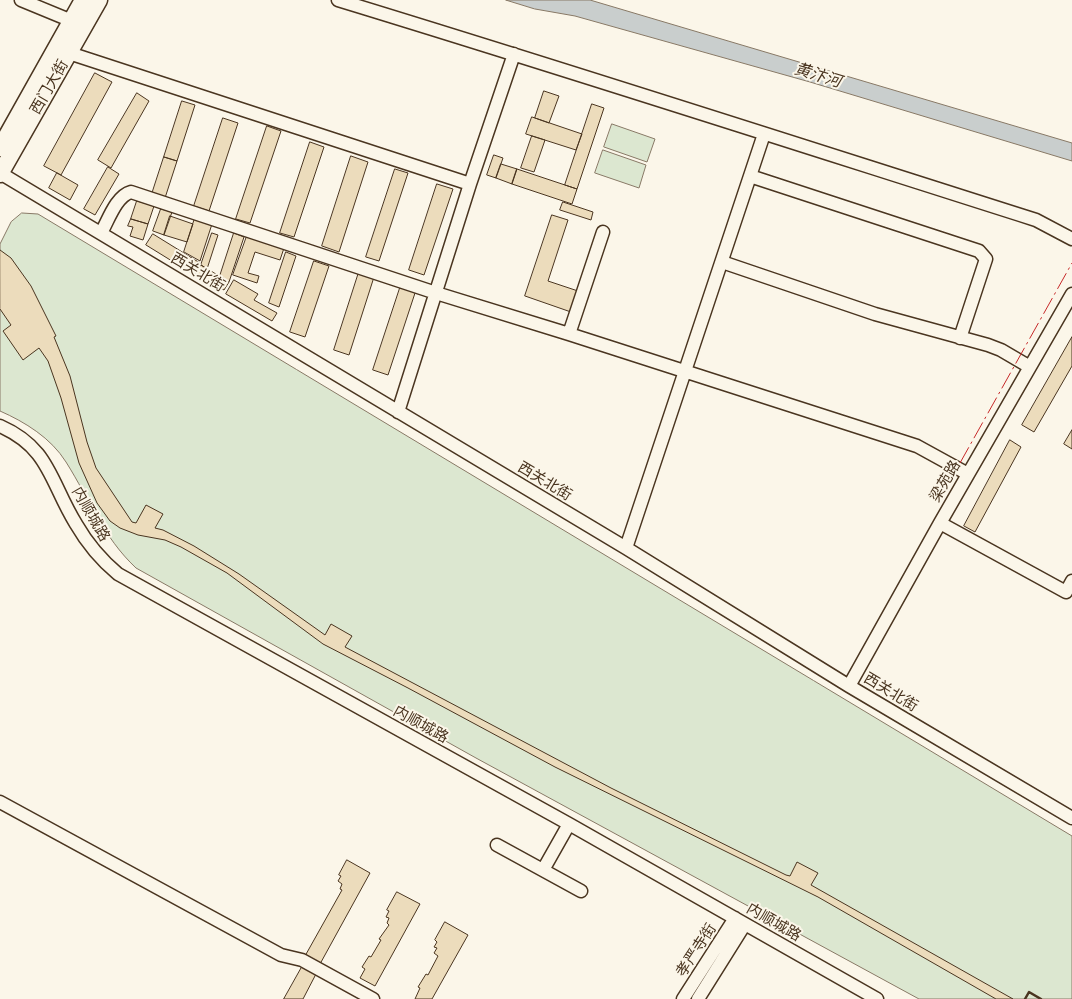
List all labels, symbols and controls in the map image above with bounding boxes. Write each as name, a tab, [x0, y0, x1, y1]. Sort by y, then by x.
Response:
street label: 西门大街	[26, 57, 72, 117]
water label: 黄汴河	[792, 59, 844, 91]
street label: 西关北街	[168, 249, 228, 295]
street label: 梁苑路	[926, 457, 964, 505]
street label: 西关北街	[515, 458, 575, 504]
street label: 内顺城路	[68, 484, 114, 544]
street label: 西关北街	[861, 669, 921, 715]
street label: 内顺城路	[390, 702, 452, 746]
street label: 内顺城路	[744, 899, 804, 945]
street label: 孝严寺街	[672, 920, 720, 980]

